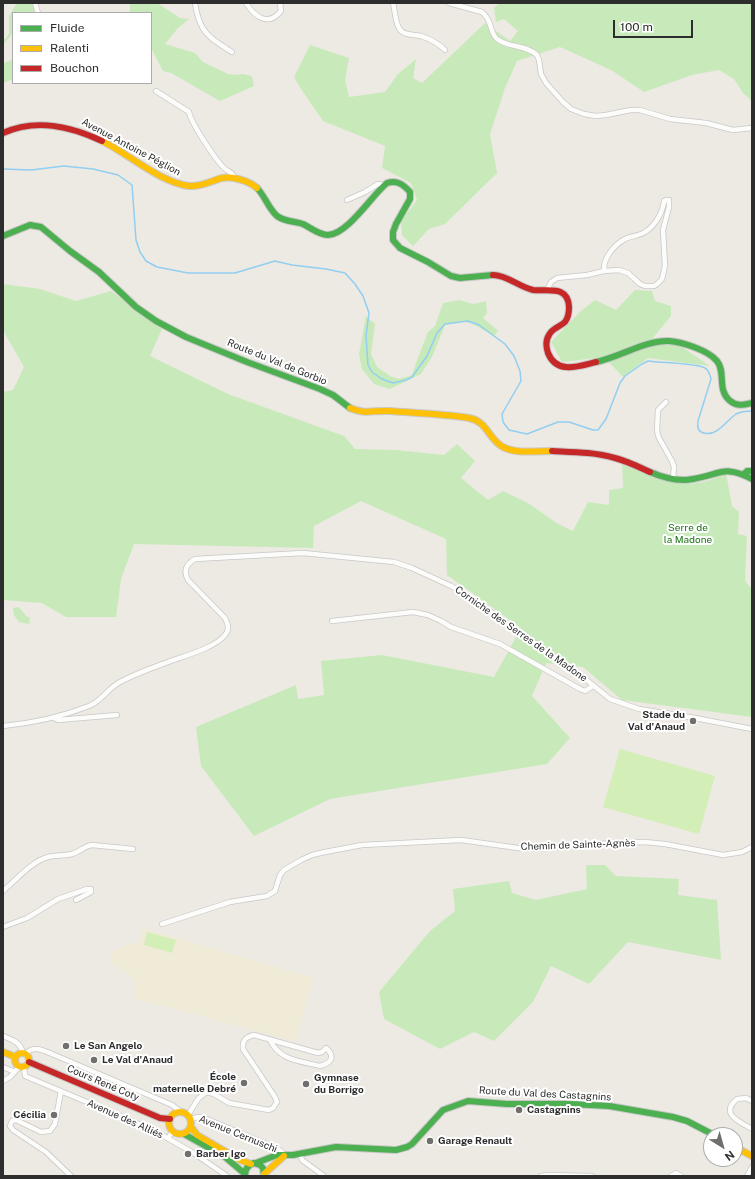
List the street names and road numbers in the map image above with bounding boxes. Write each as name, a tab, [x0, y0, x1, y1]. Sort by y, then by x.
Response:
street label: Avenue Antoine Péglion	[80, 116, 182, 178]
street label: Route du Val de Gorbio	[225, 337, 329, 387]
street label: Corniche des Serres de la Madone	[453, 584, 589, 684]
street label: Chemin de Sainte-Agnès	[520, 837, 636, 853]
street label: Cours René Coty	[65, 1062, 141, 1104]
street label: Route du Val des Castagnins	[479, 1085, 611, 1103]
street label: Avenue des Alliés	[85, 1097, 165, 1141]
street label: Avenue Cernuschi	[197, 1113, 279, 1155]

